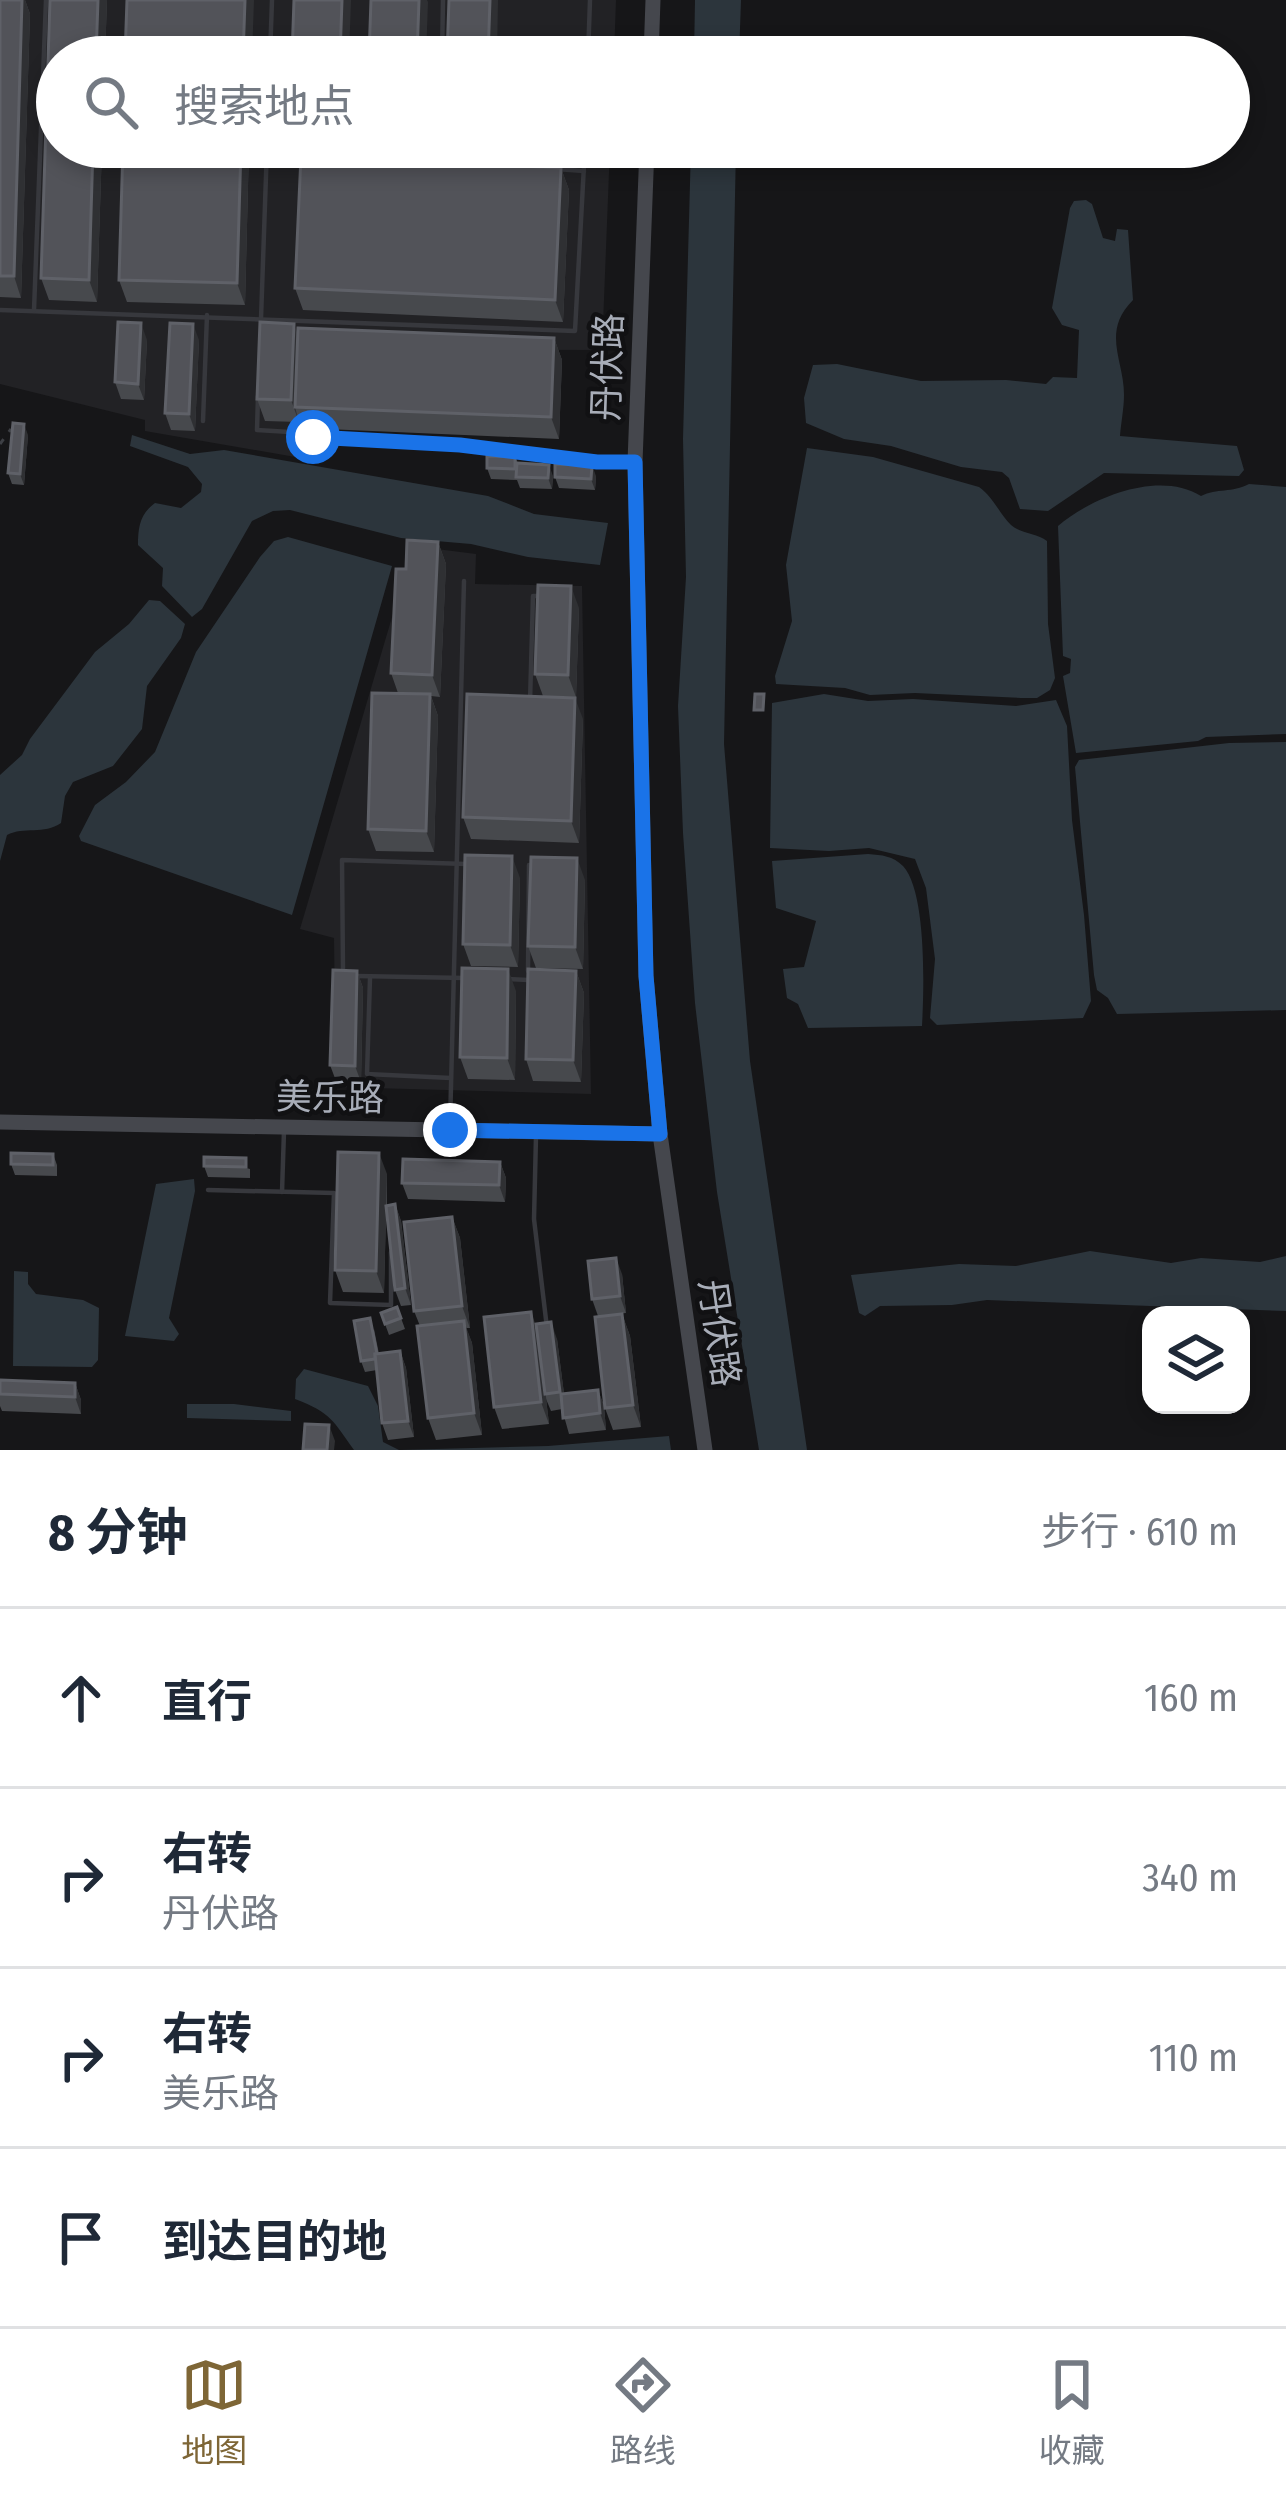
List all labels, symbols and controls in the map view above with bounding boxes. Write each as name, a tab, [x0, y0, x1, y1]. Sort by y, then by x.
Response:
search box	[36, 36, 1250, 168]
icon: search	[78, 69, 144, 135]
text: 搜索地点	[174, 80, 354, 134]
street label: 丹伏路	[584, 312, 632, 422]
route start	[286, 410, 340, 464]
street label: 美乐路	[276, 1075, 384, 1121]
route end	[423, 1103, 477, 1157]
street label: 丹伏路	[690, 1276, 748, 1390]
map controls	[1142, 1306, 1250, 1414]
button: layers	[1142, 1306, 1250, 1414]
text: 8 分钟	[48, 1502, 188, 1564]
text: 步行 · 610 m	[1041, 1509, 1238, 1555]
icon: ahead	[48, 1665, 114, 1731]
text: 直行	[162, 1675, 252, 1729]
text: 160 m	[1144, 1675, 1238, 1721]
text: 右转	[162, 1827, 252, 1881]
icon: right	[48, 1845, 114, 1911]
text: 340 m	[1142, 1855, 1238, 1901]
text: 丹伏路	[162, 1891, 279, 1937]
text: 右转	[162, 2007, 252, 2061]
icon: right	[48, 2025, 114, 2091]
text: 110 m	[1149, 2035, 1238, 2081]
text: 美乐路	[162, 2071, 279, 2117]
icon: arrive	[48, 2205, 114, 2271]
text: 到达目的地	[162, 2215, 387, 2269]
tab: 地图	[181, 2352, 247, 2472]
tab: 路线	[610, 2352, 676, 2472]
tab: 收藏	[1039, 2352, 1105, 2472]

